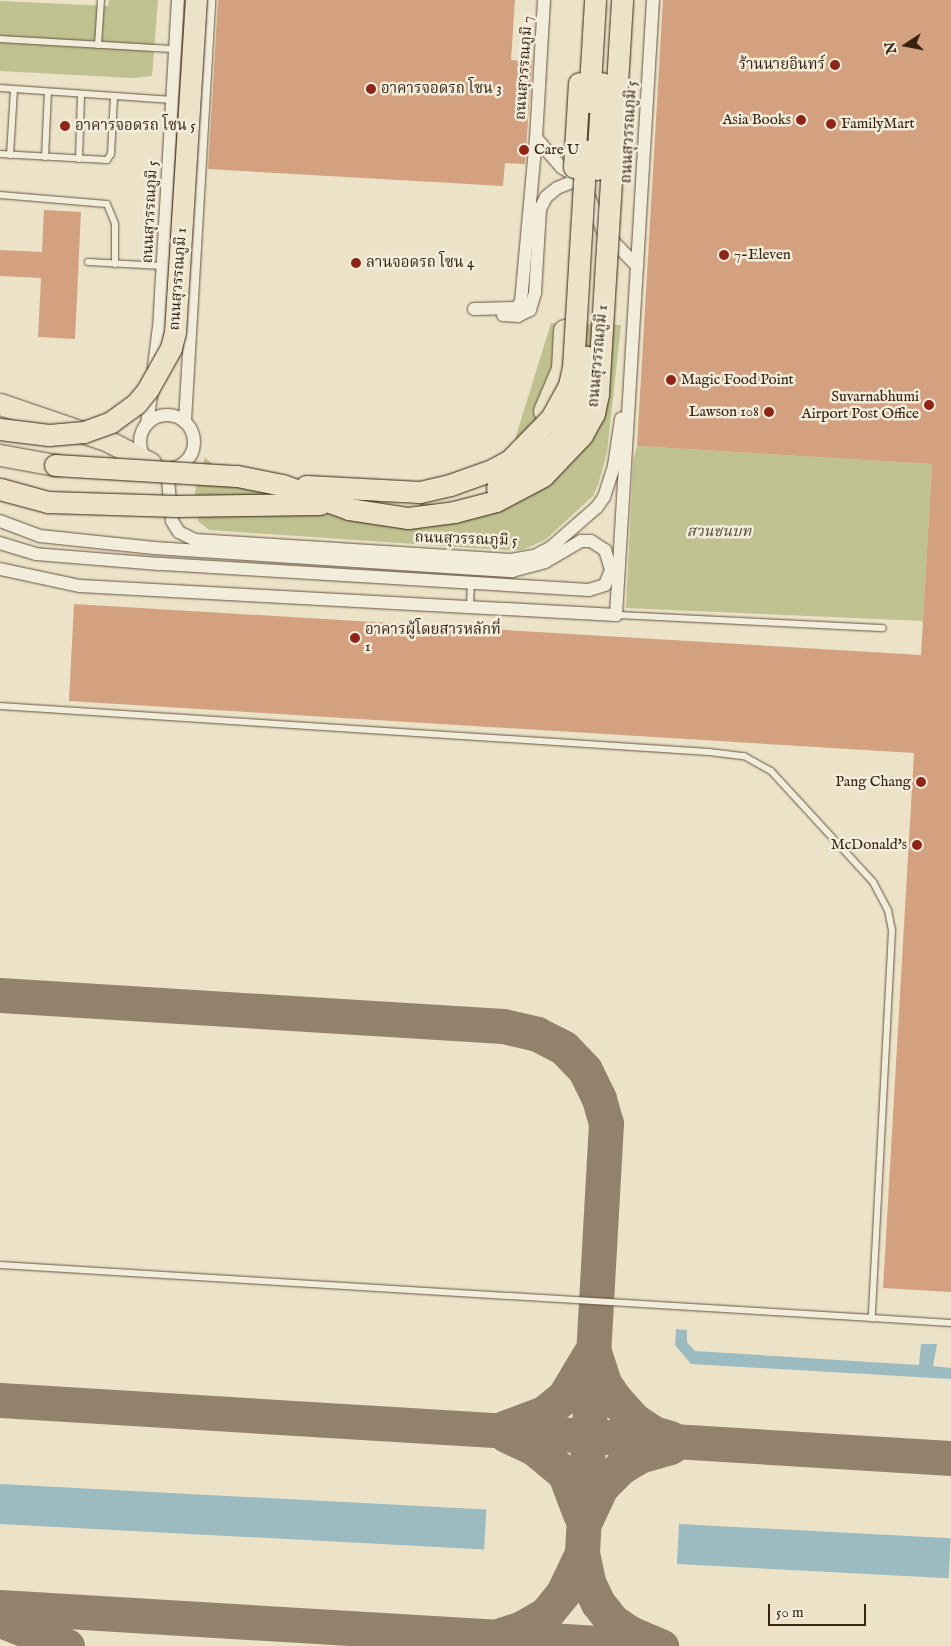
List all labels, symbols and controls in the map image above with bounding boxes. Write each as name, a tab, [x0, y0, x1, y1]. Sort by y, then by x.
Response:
street label: ถนนสุวรรณภูมิ 7	[511, 15, 537, 121]
north arrow	[881, 20, 931, 70]
text: N	[881, 40, 901, 56]
place label: ร้านนายอินทร์	[739, 56, 825, 74]
marker: ร้านนายอินทร์	[829, 59, 841, 71]
place label: อาคารจอดรถ โซน 3	[381, 80, 502, 98]
street label: ถนนสุวรรณภูมิ 5	[617, 80, 641, 184]
marker: อาคารจอดรถ โซน 3	[365, 83, 377, 95]
place label: Asia Books	[722, 111, 791, 129]
marker: Asia Books	[795, 114, 807, 126]
place label: FamilyMart	[841, 115, 915, 133]
place label: อาคารจอดรถ โซน 5	[75, 117, 196, 135]
marker: FamilyMart	[825, 118, 837, 130]
marker: อาคารจอดรถ โซน 5	[59, 120, 71, 132]
place label: Care U	[534, 141, 580, 159]
marker: Care U	[518, 144, 530, 156]
street label: ถนนสุวรรณภูมิ 5	[138, 160, 162, 264]
street label: ถนนสุวรรณภูมิ 1	[165, 227, 191, 331]
place label: 7-Eleven	[734, 246, 791, 264]
marker: 7-Eleven	[718, 249, 730, 261]
place label: ลานจอดรถ โซน 4	[366, 254, 474, 272]
marker: ลานจอดรถ โซน 4	[350, 257, 362, 269]
street label: ถนนสุวรรณภูมิ 1	[585, 304, 611, 408]
place label: Magic Food Point	[681, 371, 794, 389]
marker: Magic Food Point	[665, 374, 677, 386]
place label: Suvarnabhumi Airport Post Office	[802, 387, 919, 422]
marker: Suvarnabhumi Airport Post Office	[923, 399, 935, 411]
place label: Lawson 108	[689, 403, 759, 421]
marker: Lawson 108	[763, 406, 775, 418]
park label: สวนชนบท	[687, 523, 751, 541]
street label: ถนนสุวรรณภูมิ 5	[414, 528, 518, 550]
place label: อาคารผู้โดยสารหลักที่ 1	[365, 620, 501, 655]
marker: อาคารผู้โดยสารหลักที่ 1	[349, 632, 361, 644]
place label: Pang Chang	[835, 773, 911, 791]
marker: Pang Chang	[915, 776, 927, 788]
place label: McDonald's	[831, 836, 907, 854]
marker: McDonald's	[911, 839, 923, 851]
scale bar	[771, 1594, 868, 1626]
text: 50 m	[776, 1603, 804, 1622]

